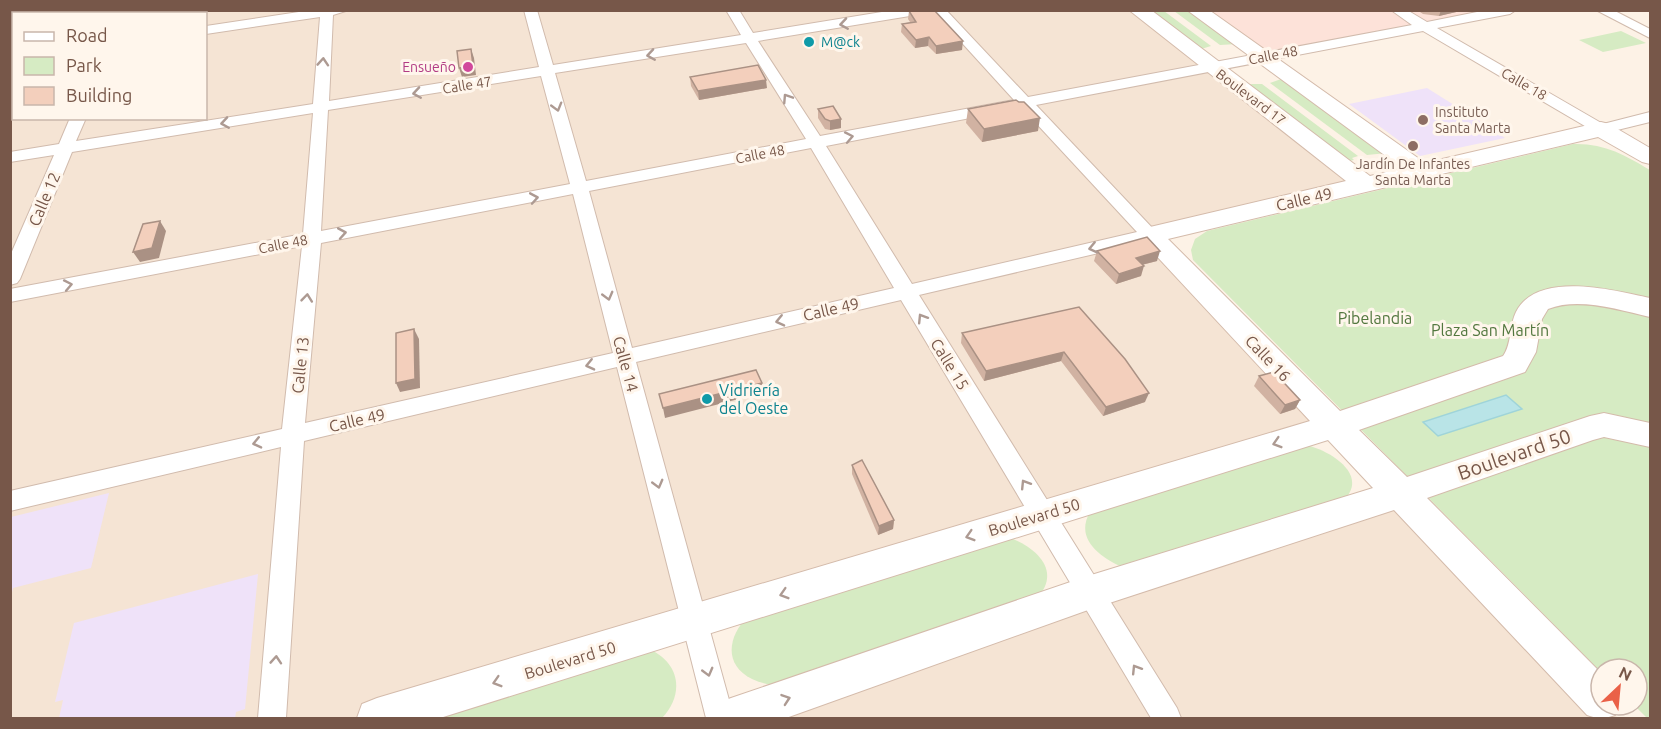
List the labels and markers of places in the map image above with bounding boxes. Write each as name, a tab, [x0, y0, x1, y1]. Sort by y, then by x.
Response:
place label: M@ck	[821, 34, 860, 50]
marker: M@ck	[802, 35, 816, 49]
place label: Ensueño	[402, 59, 456, 75]
marker: Ensueño	[461, 60, 475, 74]
place label: Instituto Santa Marta	[1435, 104, 1511, 136]
marker: Instituto Santa Marta	[1416, 113, 1430, 127]
marker: Jardín De Infantes Santa Marta	[1406, 139, 1420, 153]
place label: Jardín De Infantes Santa Marta	[1356, 156, 1470, 188]
place label: Vidriería del Oeste	[719, 381, 788, 417]
marker: Vidriería del Oeste	[700, 392, 714, 406]

